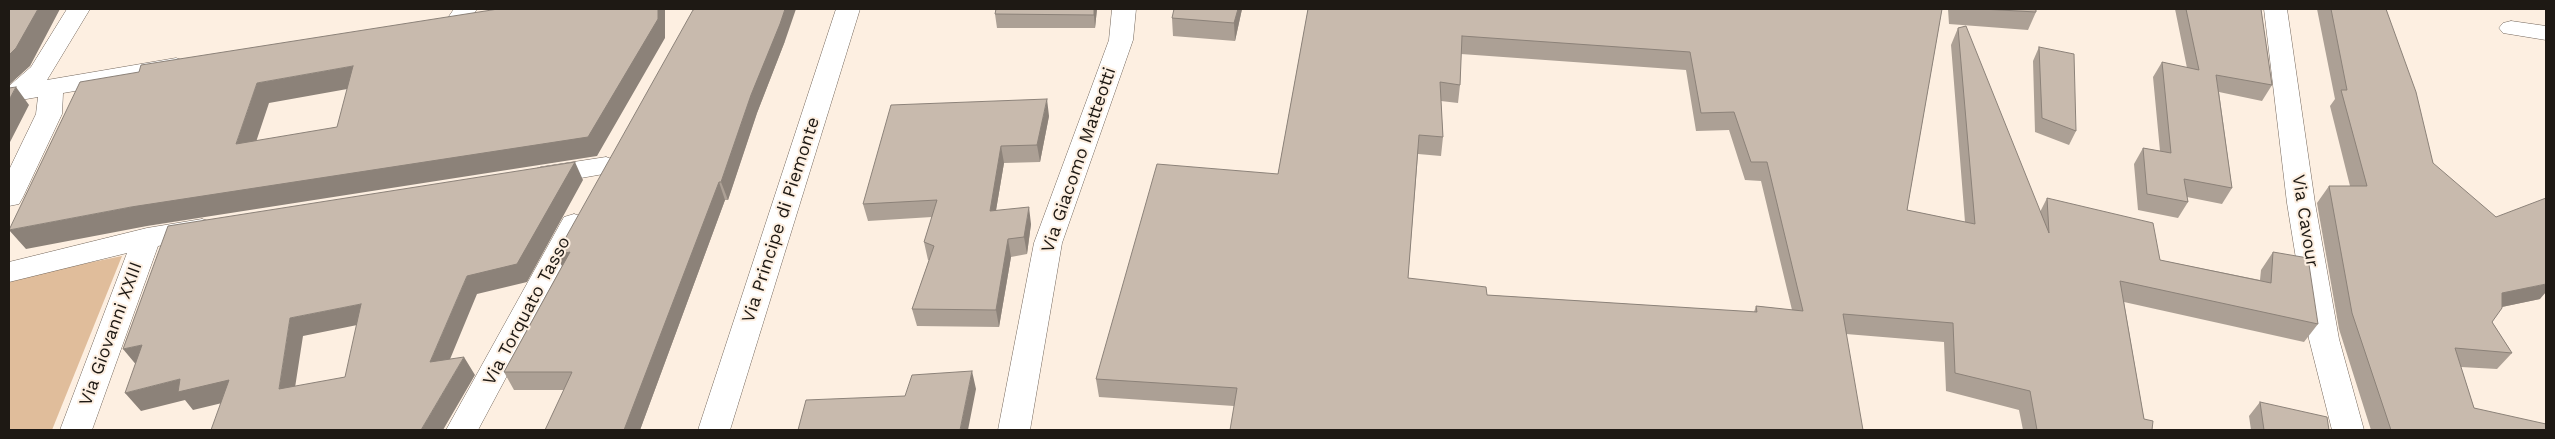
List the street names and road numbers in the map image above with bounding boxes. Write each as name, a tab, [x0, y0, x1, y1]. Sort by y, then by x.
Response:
street label: Via Giacomo Matteotti	[1037, 65, 1121, 255]
street label: Via Principe di Piemonte	[738, 114, 824, 326]
street label: Via Cavour	[2287, 173, 2323, 269]
street label: Via Torquato Tasso	[479, 233, 575, 389]
street label: Via Giovanni XXIII	[75, 259, 147, 409]

